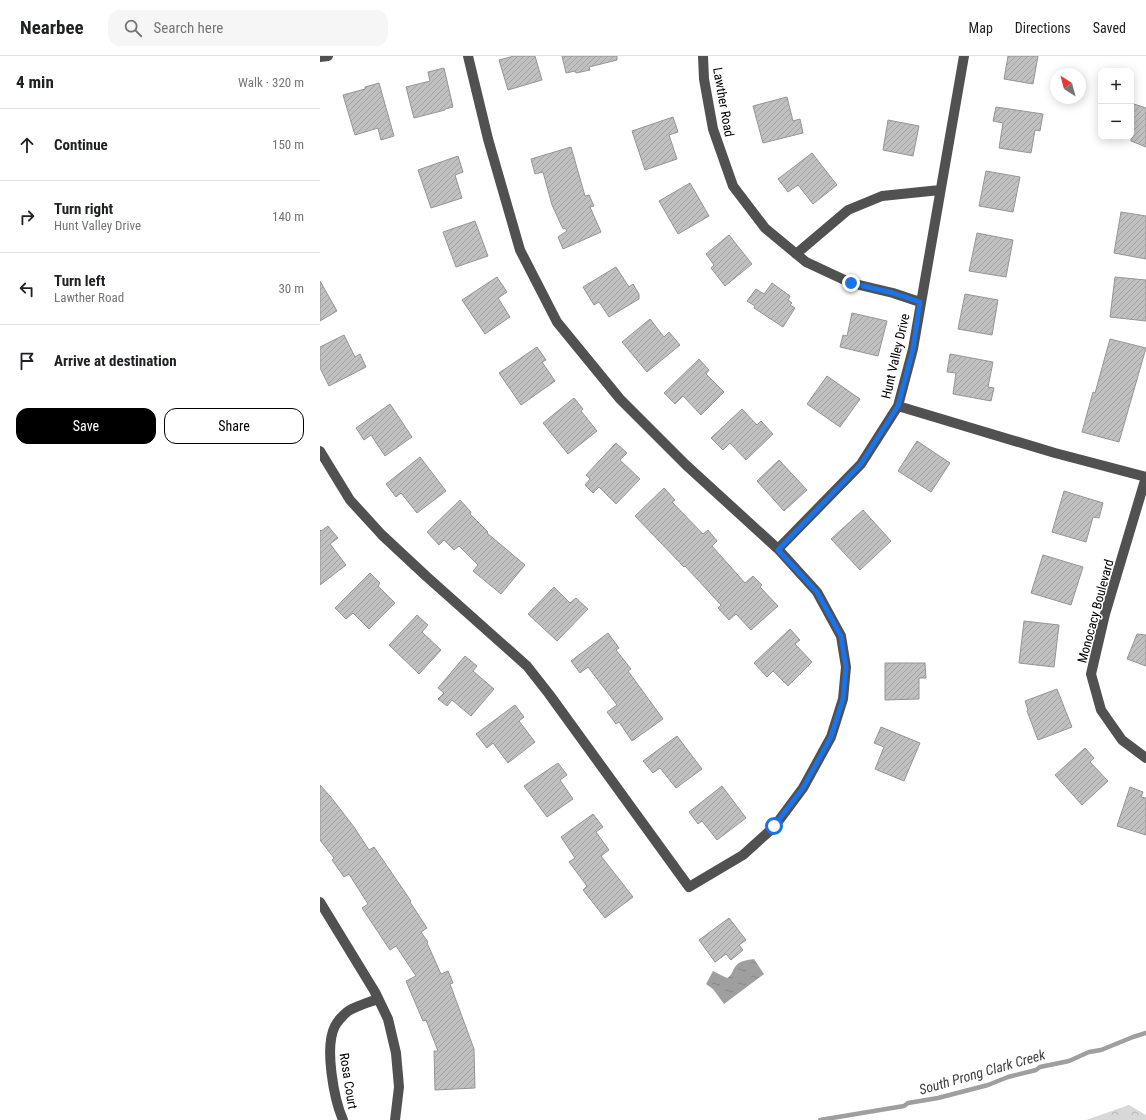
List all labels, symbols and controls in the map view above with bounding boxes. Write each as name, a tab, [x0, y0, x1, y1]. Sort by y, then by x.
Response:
search box	[108, 10, 388, 46]
text: Nearbee	[20, 16, 84, 39]
icon: search	[122, 17, 144, 39]
text: Search here	[154, 19, 223, 37]
text: Map	[969, 20, 993, 36]
text: Directions	[1015, 20, 1071, 36]
text: Saved	[1093, 20, 1126, 36]
street label: Lawther Road	[710, 66, 737, 138]
north arrow	[1050, 68, 1086, 104]
map controls	[1098, 68, 1134, 140]
button: +	[1098, 68, 1134, 104]
text: 4 min	[16, 72, 54, 92]
text: Walk · 320 m	[238, 75, 304, 90]
button: −	[1098, 104, 1134, 140]
icon: ahead	[16, 134, 38, 156]
text: Continue	[54, 136, 108, 154]
text: 150 m	[272, 137, 304, 152]
text: Turn right	[54, 200, 113, 218]
icon: right	[16, 206, 38, 228]
text: 140 m	[272, 209, 304, 224]
text: Hunt Valley Drive	[54, 218, 141, 233]
text: Turn left	[54, 272, 105, 290]
route end	[842, 274, 860, 292]
icon: left	[16, 278, 38, 300]
text: 30 m	[278, 281, 304, 296]
text: Lawther Road	[54, 290, 124, 305]
street label: Hunt Valley Drive	[878, 312, 913, 400]
icon: arrive	[16, 350, 38, 372]
text: Arrive at destination	[54, 352, 177, 370]
button: Save	[16, 408, 156, 444]
button: Share	[164, 408, 304, 444]
street label: Monocacy Boulevard	[1074, 558, 1117, 665]
route start	[765, 817, 783, 835]
water label: South Prong Clark Creek	[917, 1046, 1048, 1098]
street label: Rosa Court	[337, 1052, 360, 1110]

